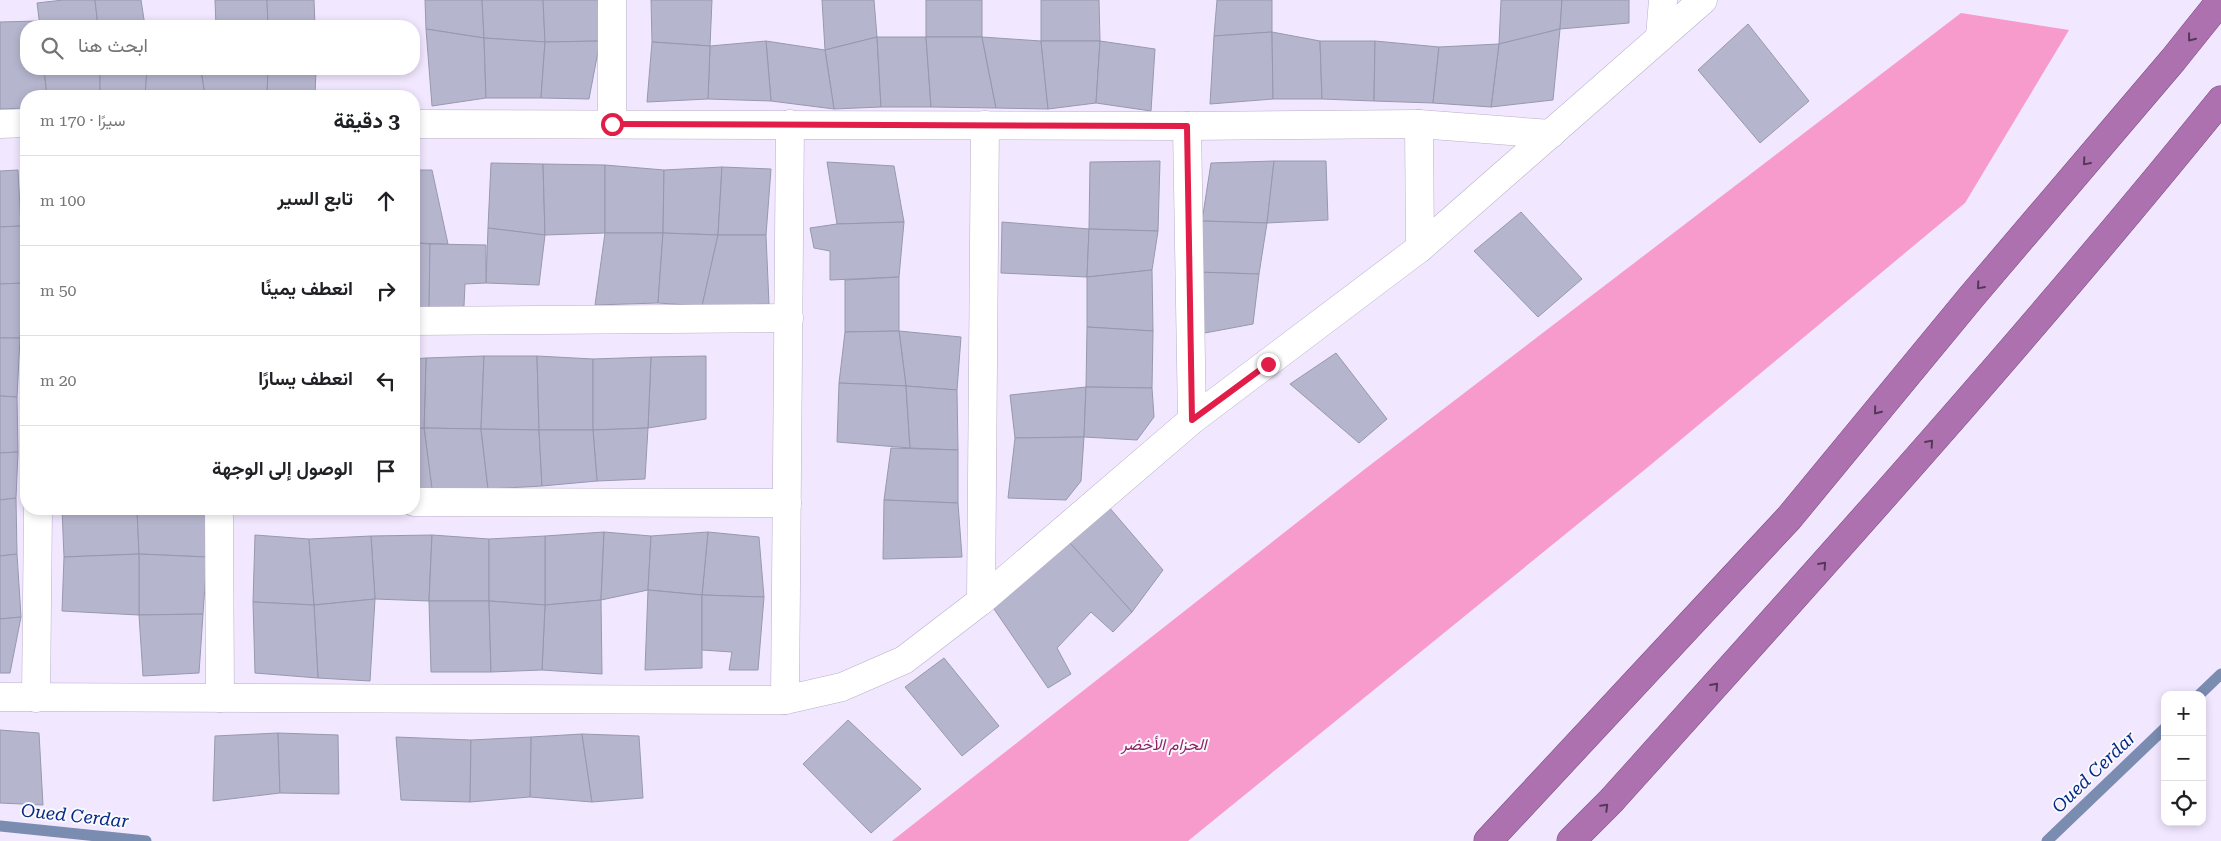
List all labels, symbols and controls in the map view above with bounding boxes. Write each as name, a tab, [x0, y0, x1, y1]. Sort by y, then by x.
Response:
search box	[20, 20, 420, 75]
one-way arrow	[2188, 32, 2196, 41]
icon: search	[38, 34, 66, 62]
text: ابحث هنا	[78, 34, 148, 57]
text: 3 دقيقة	[333, 109, 400, 133]
text: سيرًا · 170 m	[40, 111, 125, 130]
route start	[601, 113, 624, 136]
one-way arrow	[2083, 157, 2092, 166]
text: تابع السير	[277, 187, 353, 210]
icon: ahead	[372, 187, 400, 215]
text: 100 m	[40, 191, 86, 210]
text: انعطف يمينًا	[261, 277, 353, 300]
icon: right	[372, 277, 400, 305]
one-way arrow	[1978, 280, 1986, 289]
text: 50 m	[40, 281, 77, 300]
route end	[1257, 353, 1280, 376]
text: انعطف يسارًا	[258, 367, 353, 390]
icon: left	[372, 367, 400, 395]
text: 20 m	[40, 371, 77, 390]
one-way arrow	[1874, 405, 1882, 414]
one-way arrow	[1925, 440, 1934, 449]
text: الوصول إلى الوجهة	[212, 457, 353, 480]
icon: arrive	[372, 457, 400, 485]
one-way arrow	[1817, 562, 1826, 571]
one-way arrow	[1709, 683, 1718, 692]
map controls	[2161, 691, 2206, 826]
button: +	[2161, 691, 2206, 736]
water label: Oued Cerdar	[2047, 726, 2140, 817]
park label: الحزام الأخضر	[1120, 735, 1209, 755]
button: −	[2161, 736, 2206, 781]
button: locate	[2161, 781, 2206, 826]
water label: Oued Cerdar	[20, 799, 131, 832]
one-way arrow	[1600, 803, 1609, 812]

